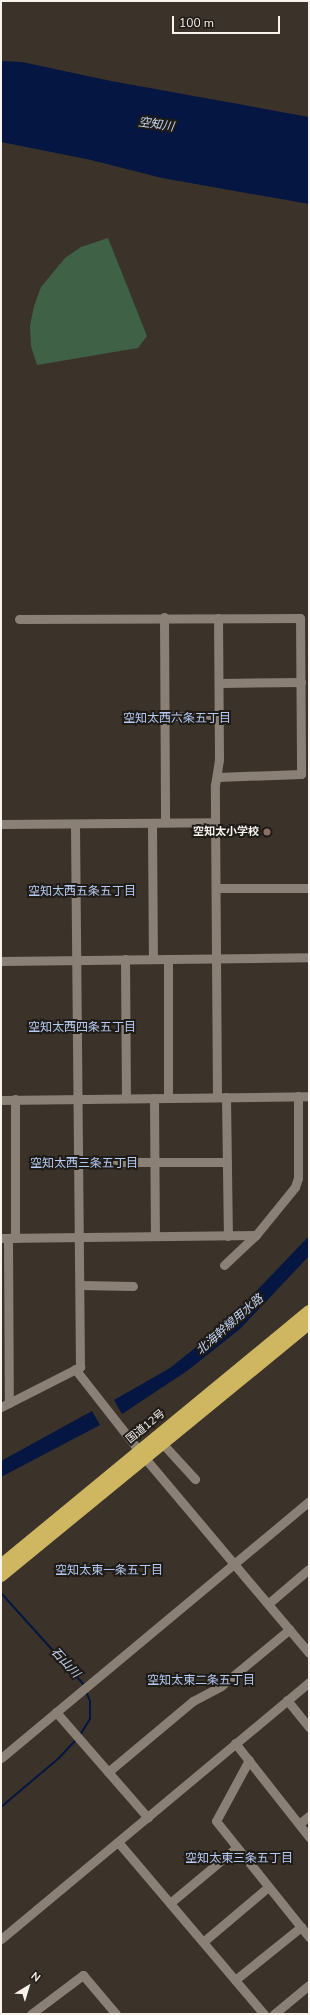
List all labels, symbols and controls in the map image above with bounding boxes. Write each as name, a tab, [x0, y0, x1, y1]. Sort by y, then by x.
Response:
scale bar	[174, 8, 282, 34]
text: 100 m	[179, 15, 214, 31]
water label: 空知川	[137, 115, 175, 135]
district label: 空知太西六条五丁目	[123, 712, 231, 726]
place label: 空知太小学校	[193, 825, 259, 839]
marker: 空知太小学校	[262, 827, 272, 837]
district label: 空知太西五条五丁目	[28, 885, 136, 899]
district label: 空知太西四条五丁目	[28, 1021, 136, 1035]
district label: 空知太西三条五丁目	[30, 1157, 138, 1171]
water label: 北海幹線用水路	[194, 1292, 266, 1358]
street label: 国道12号	[124, 1407, 168, 1447]
district label: 空知太東一条五丁目	[55, 1564, 163, 1578]
water label: 石山川	[47, 1645, 83, 1681]
district label: 空知太東二条五丁目	[147, 1674, 255, 1688]
district label: 空知太東三条五丁目	[185, 1852, 293, 1866]
north arrow	[8, 1967, 48, 2007]
text: N	[28, 1969, 44, 1986]

